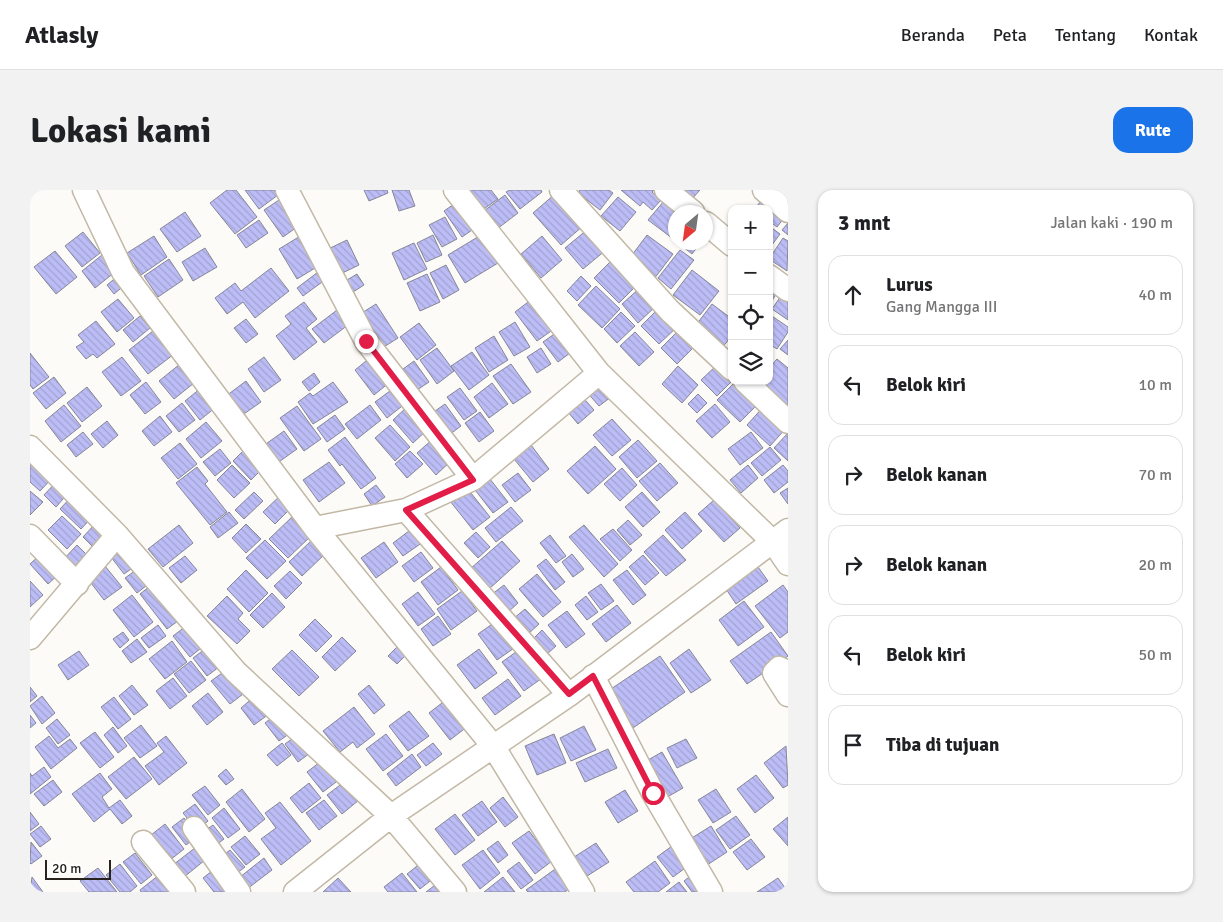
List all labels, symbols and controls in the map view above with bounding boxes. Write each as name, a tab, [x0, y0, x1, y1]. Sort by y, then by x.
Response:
text: Atlasly	[25, 20, 98, 50]
text: Beranda	[901, 24, 965, 46]
text: Peta	[993, 24, 1027, 46]
text: Tentang	[1055, 24, 1116, 46]
text: Kontak	[1144, 24, 1198, 46]
button: Rute	[1113, 107, 1193, 153]
text: Lokasi kami	[30, 109, 211, 152]
north arrow	[668, 205, 713, 250]
map controls	[728, 205, 773, 385]
button: +	[728, 205, 773, 250]
text: 3 mnt	[838, 210, 890, 236]
text: Jalan kaki · 190 m	[1051, 213, 1173, 233]
button: −	[728, 250, 773, 295]
text: Lurus	[886, 273, 933, 297]
icon: ahead	[839, 281, 867, 309]
text: 40 m	[1138, 285, 1172, 305]
button: locate	[728, 295, 773, 340]
text: Gang Mangga III	[886, 297, 997, 317]
route end	[355, 330, 378, 353]
button: layers	[728, 340, 773, 385]
icon: left	[839, 371, 867, 399]
text: Belok kiri	[886, 373, 966, 397]
text: 10 m	[1138, 375, 1172, 395]
icon: right	[839, 461, 867, 489]
text: Belok kanan	[886, 463, 987, 487]
text: 70 m	[1138, 465, 1172, 485]
icon: right	[839, 551, 867, 579]
text: Belok kanan	[886, 553, 987, 577]
text: 20 m	[1138, 555, 1172, 575]
icon: left	[839, 641, 867, 669]
text: Belok kiri	[886, 643, 966, 667]
text: 50 m	[1138, 645, 1172, 665]
icon: arrive	[839, 731, 867, 759]
text: Tiba di tujuan	[886, 733, 999, 757]
route start	[642, 782, 665, 805]
scale bar	[45, 857, 111, 880]
text: 20 m	[52, 860, 81, 877]

